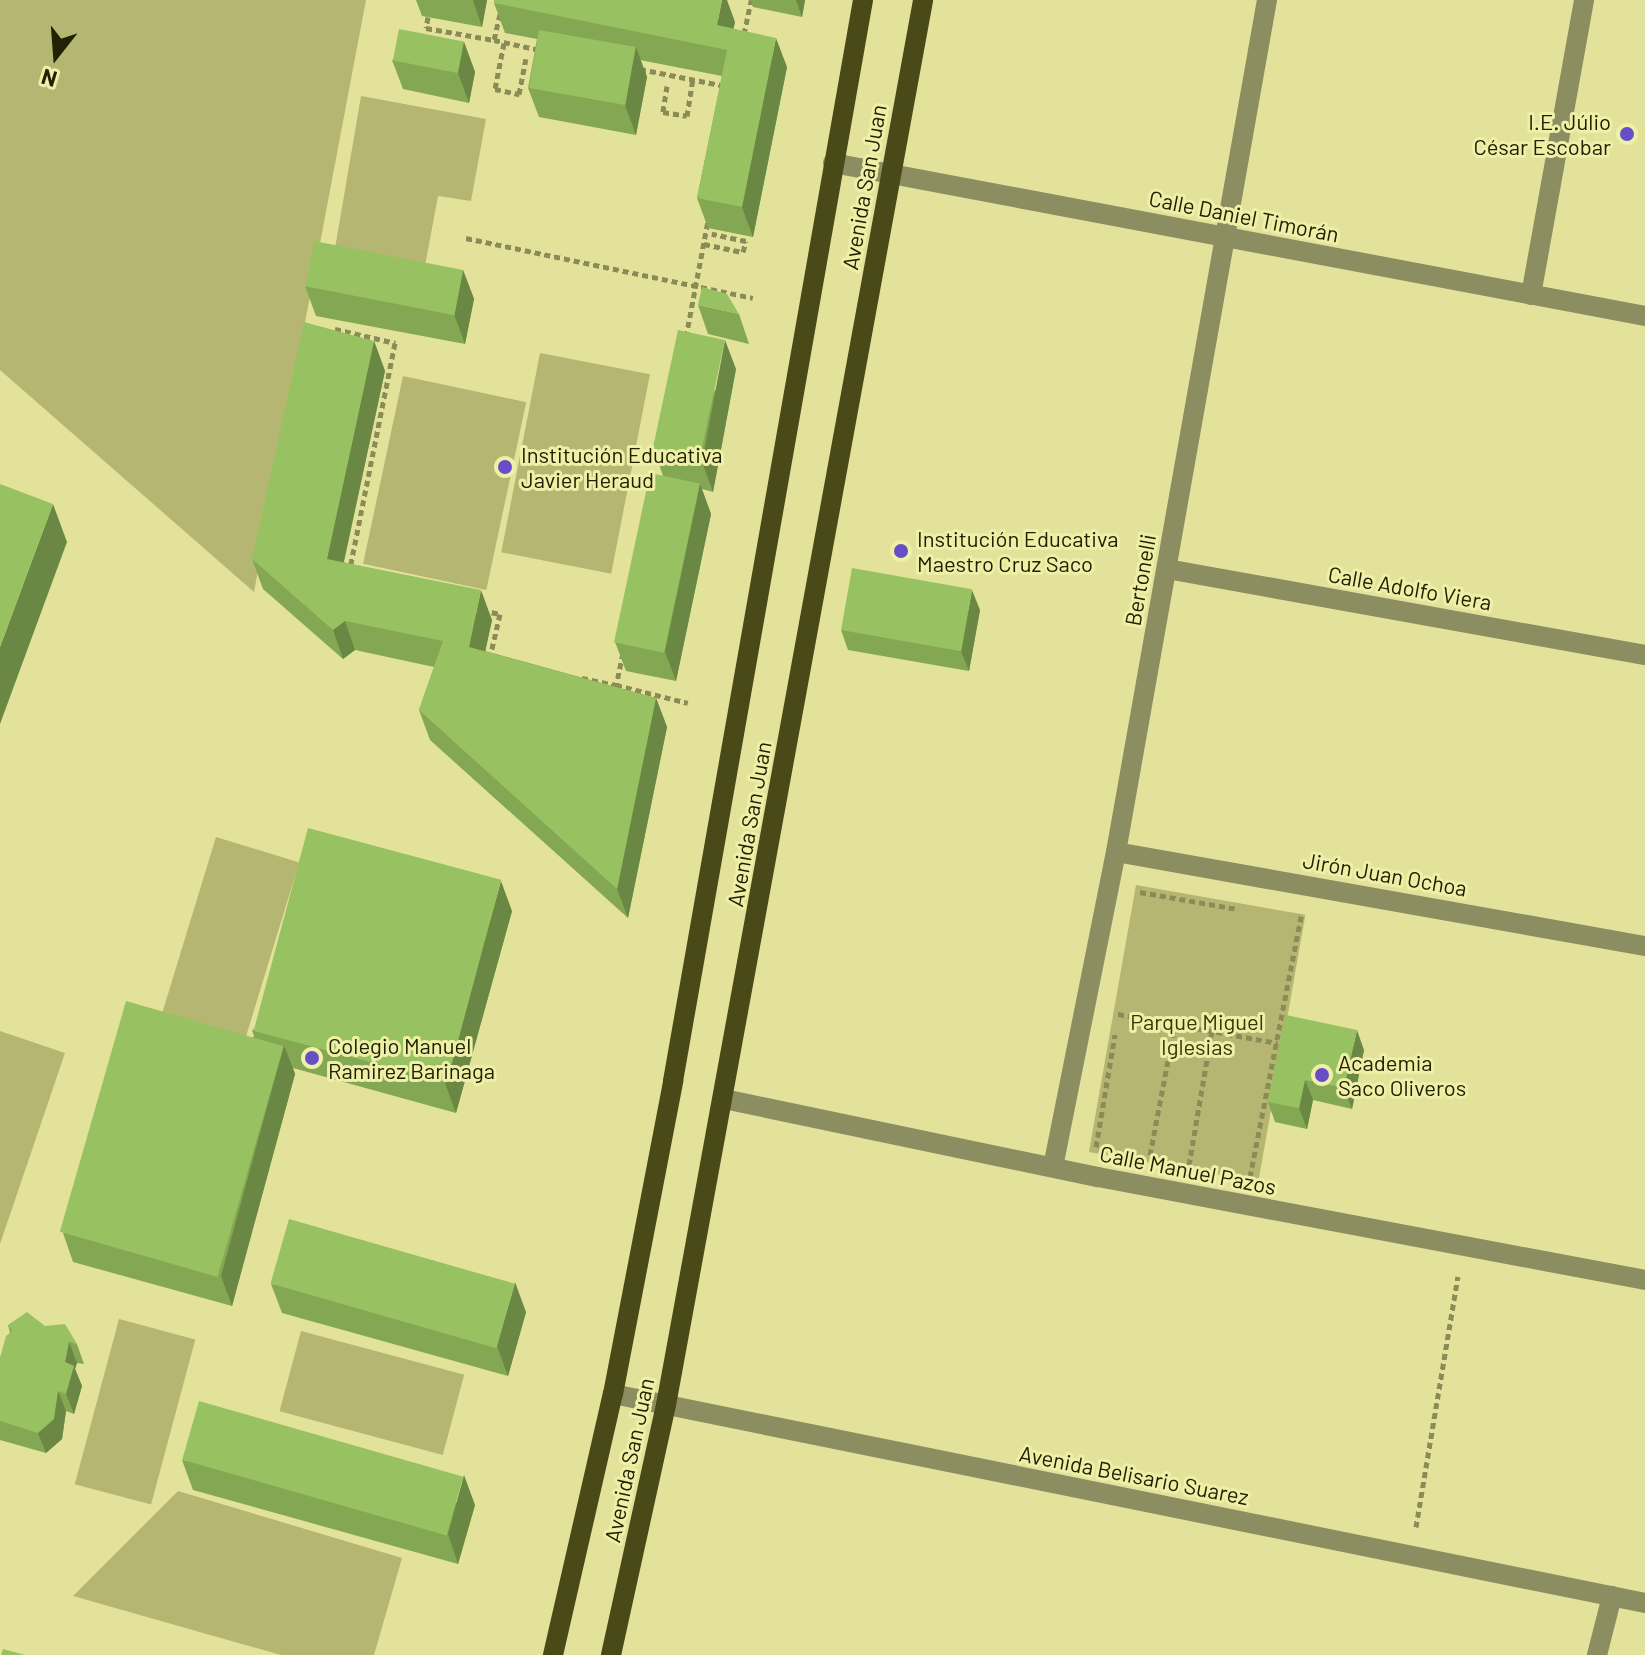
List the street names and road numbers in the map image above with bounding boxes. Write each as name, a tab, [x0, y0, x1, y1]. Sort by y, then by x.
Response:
street label: Avenida San Juan	[836, 102, 892, 272]
street label: Calle Daniel Timorán	[1147, 185, 1341, 247]
street label: Bertonelli	[1119, 532, 1161, 628]
street label: Calle Adolfo Viera	[1326, 561, 1494, 615]
street label: Avenida San Juan	[721, 739, 777, 909]
street label: Jirón Juan Ochoa	[1301, 847, 1469, 901]
street label: Calle Manuel Pazos	[1098, 1140, 1278, 1200]
street label: Avenida San Juan	[599, 1375, 659, 1545]
street label: Avenida Belisario Suarez	[1017, 1440, 1251, 1510]

